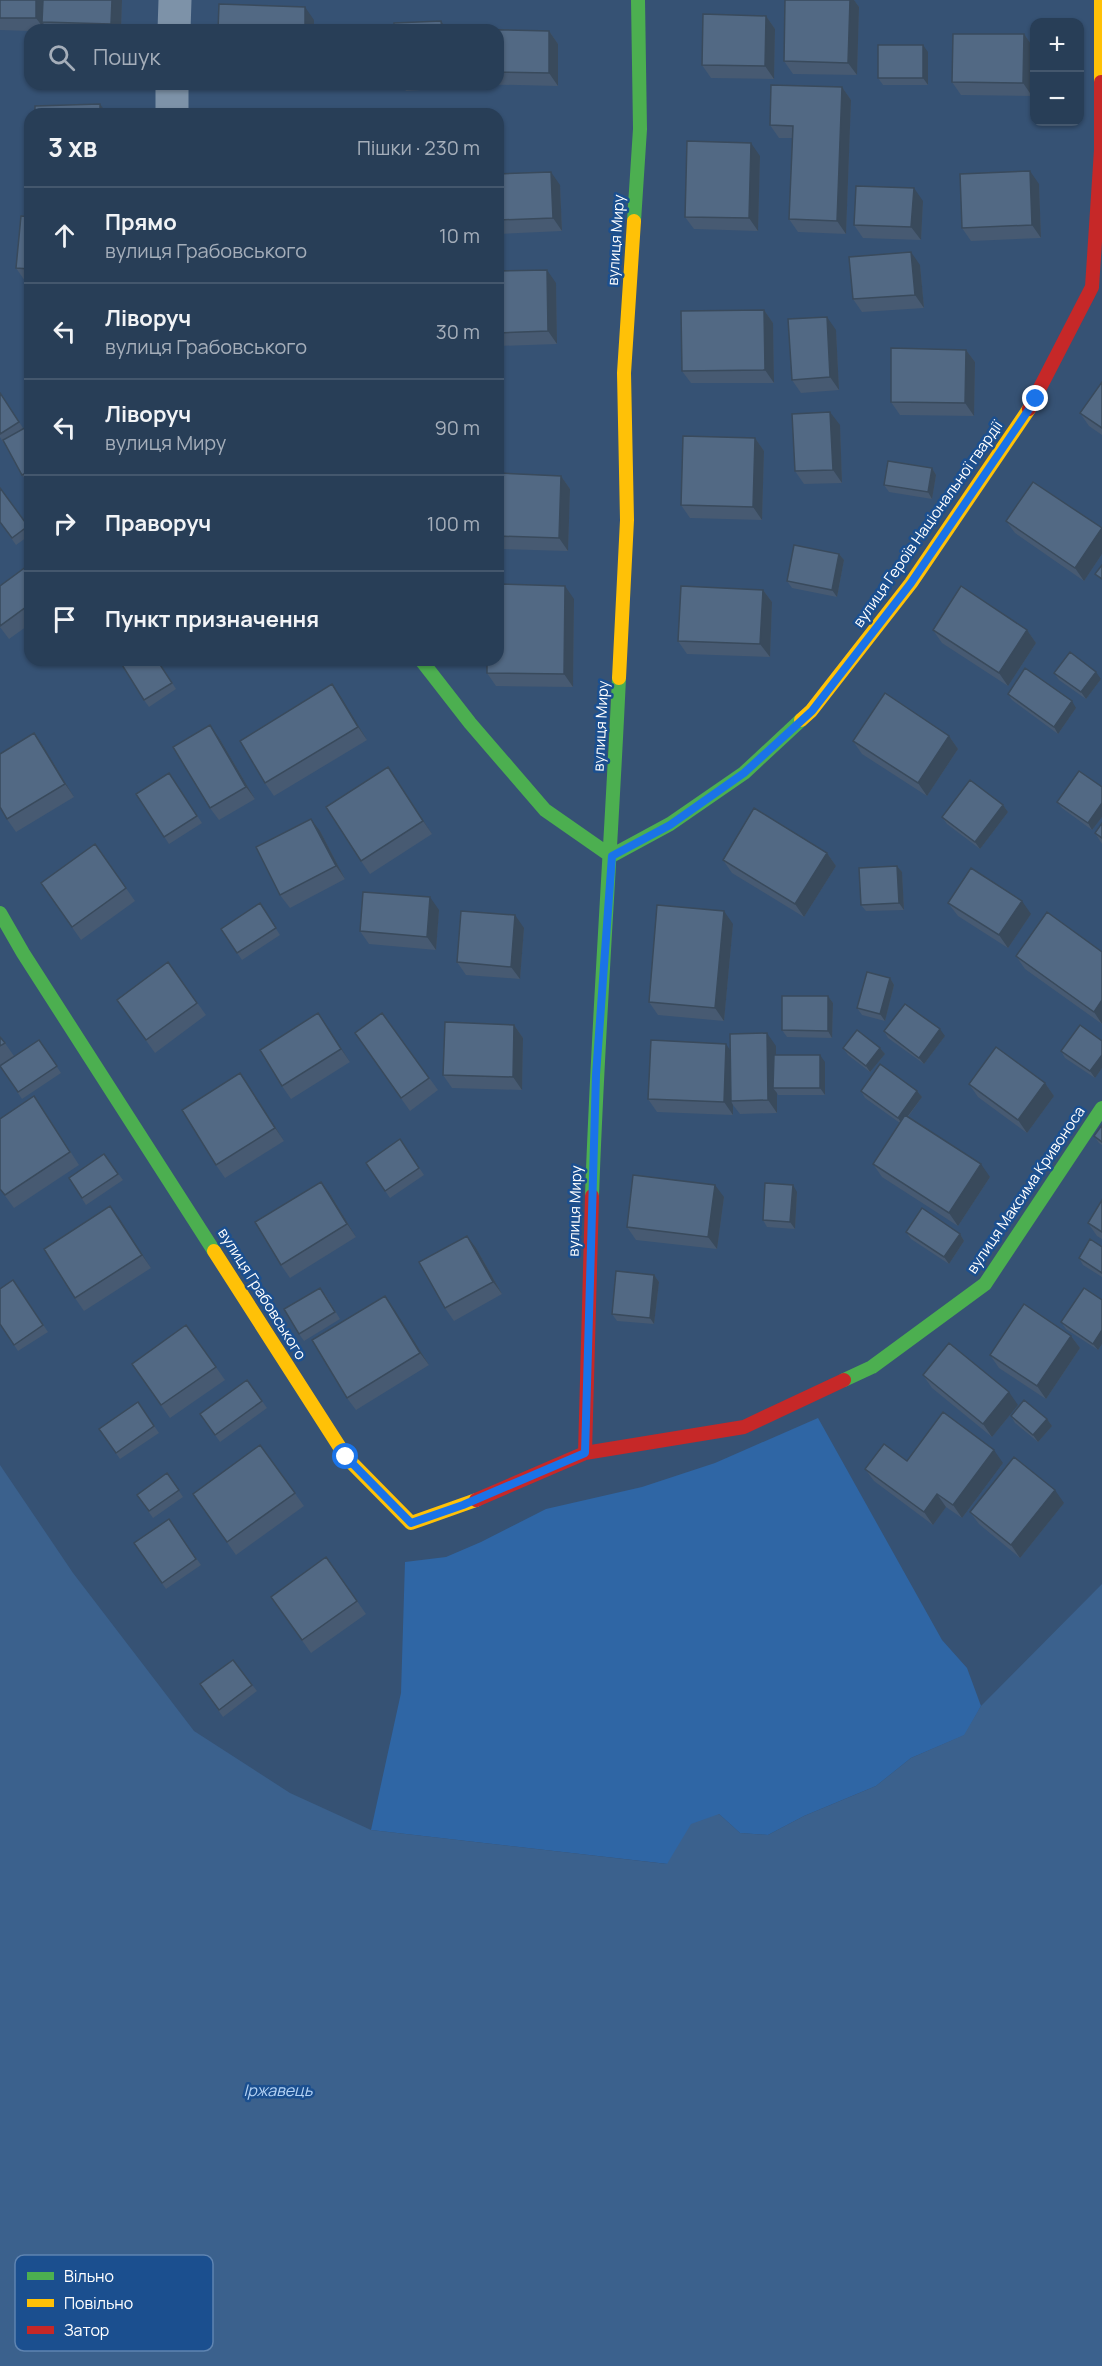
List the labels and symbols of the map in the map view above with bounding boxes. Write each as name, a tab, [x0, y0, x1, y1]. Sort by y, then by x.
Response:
street label: вулиця Миру	[602, 194, 629, 286]
route end	[1022, 385, 1048, 411]
street label: вулиця Героїв Національної гвардії	[848, 416, 1007, 631]
street label: вулиця Миру	[588, 680, 613, 772]
street label: вулиця Максима Кривоноса	[962, 1102, 1090, 1278]
street label: вулиця Миру	[562, 1165, 587, 1257]
street label: вулиця Грабовського	[213, 1224, 312, 1364]
route start	[332, 1443, 358, 1469]
water label: Іржавець	[244, 2079, 313, 2101]
legend	[15, 2255, 213, 2351]
text: Вільно	[64, 2265, 114, 2287]
text: Повільно	[64, 2292, 133, 2314]
text: Затор	[64, 2319, 109, 2341]

